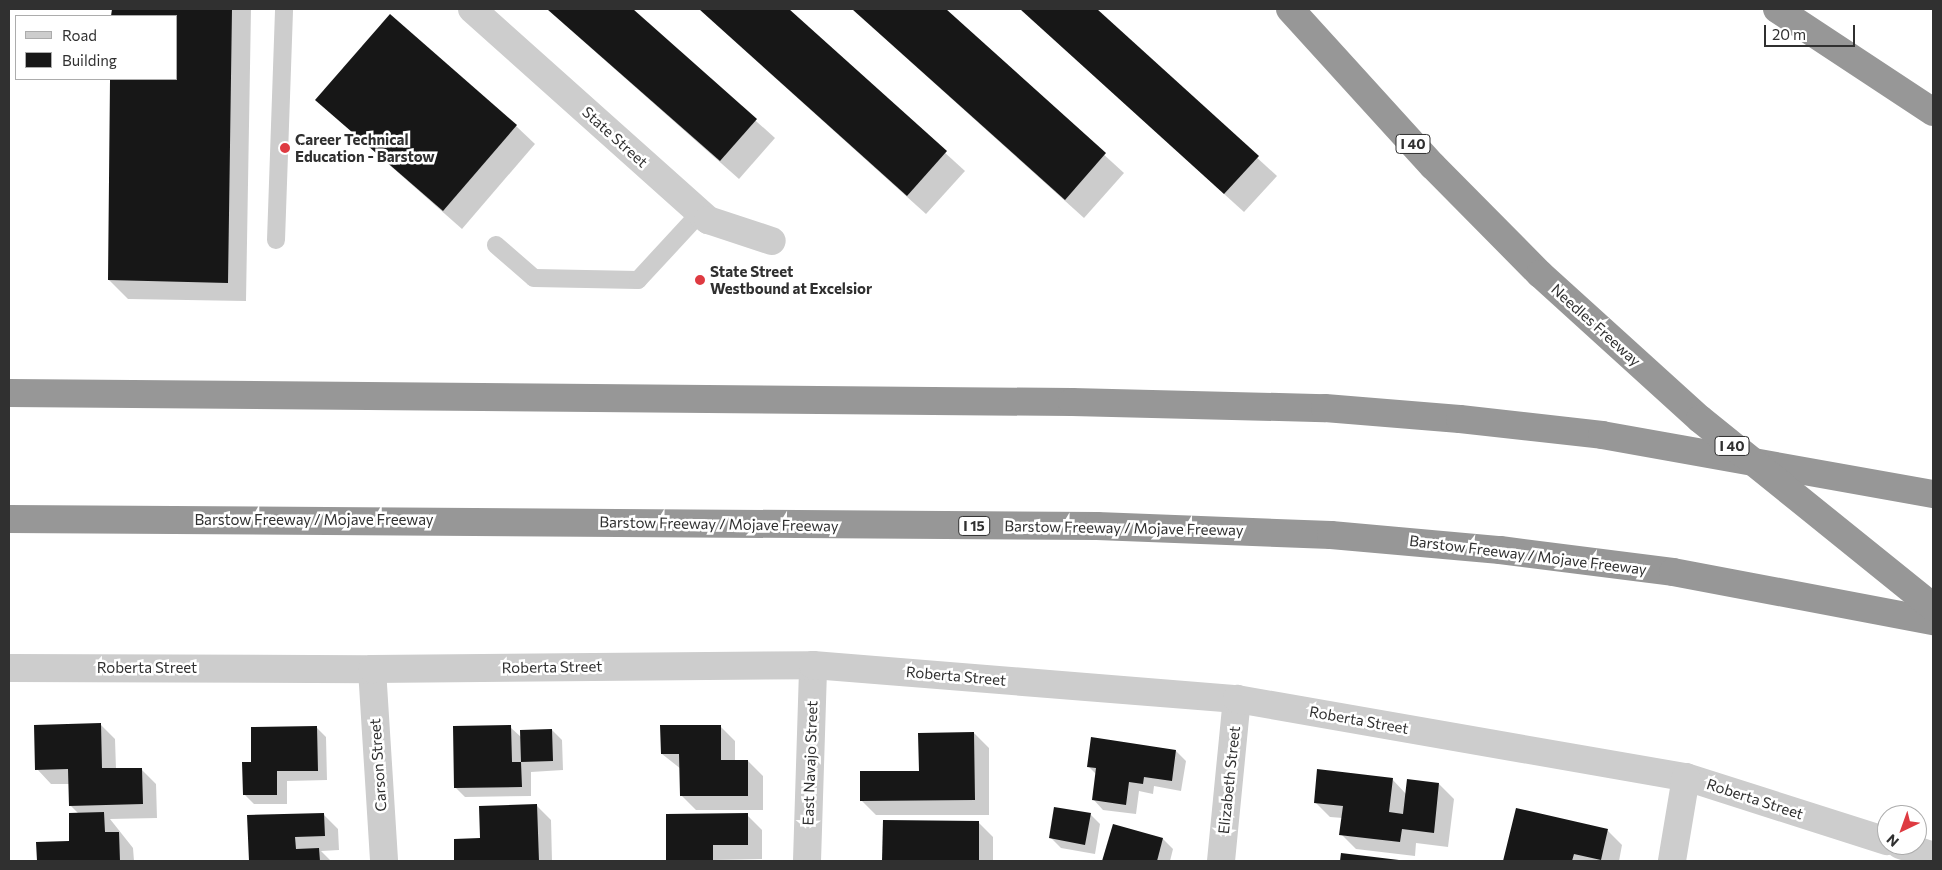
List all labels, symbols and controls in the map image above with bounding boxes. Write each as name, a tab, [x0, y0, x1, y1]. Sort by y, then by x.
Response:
legend	[15, 15, 178, 80]
scale bar	[1767, 15, 1858, 47]
text: 20 m	[1772, 25, 1806, 43]
text: Road	[62, 26, 97, 44]
text: Building	[62, 51, 117, 69]
street label: State Street	[579, 103, 651, 171]
place label: Career Technical Education - Barstow	[295, 130, 435, 165]
road number: I 40	[1396, 132, 1430, 156]
marker: Career Technical Education - Barstow	[279, 142, 291, 154]
place label: State Street Westbound at Excelsior	[710, 262, 872, 297]
marker: State Street Westbound at Excelsior	[694, 274, 706, 286]
street label: Needles Freeway	[1548, 280, 1644, 370]
road number: I 40	[1714, 434, 1750, 458]
street label: Barstow Freeway / Mojave Freeway	[194, 511, 434, 529]
street label: Barstow Freeway / Mojave Freeway	[599, 513, 839, 535]
road number: I 15	[958, 514, 990, 538]
street label: Barstow Freeway / Mojave Freeway	[1004, 517, 1244, 539]
street label: Barstow Freeway / Mojave Freeway	[1408, 531, 1648, 579]
street label: Roberta Street	[502, 657, 602, 677]
street label: Roberta Street	[97, 659, 197, 677]
street label: Roberta Street	[905, 663, 1007, 689]
street label: East Navajo Street	[799, 700, 821, 826]
street label: Roberta Street	[1308, 702, 1410, 738]
street label: Carson Street	[366, 718, 390, 812]
street label: Elizabeth Street	[1214, 725, 1244, 835]
street label: Roberta Street	[1704, 775, 1806, 823]
north arrow	[1877, 805, 1927, 855]
text: N	[1883, 831, 1902, 851]

